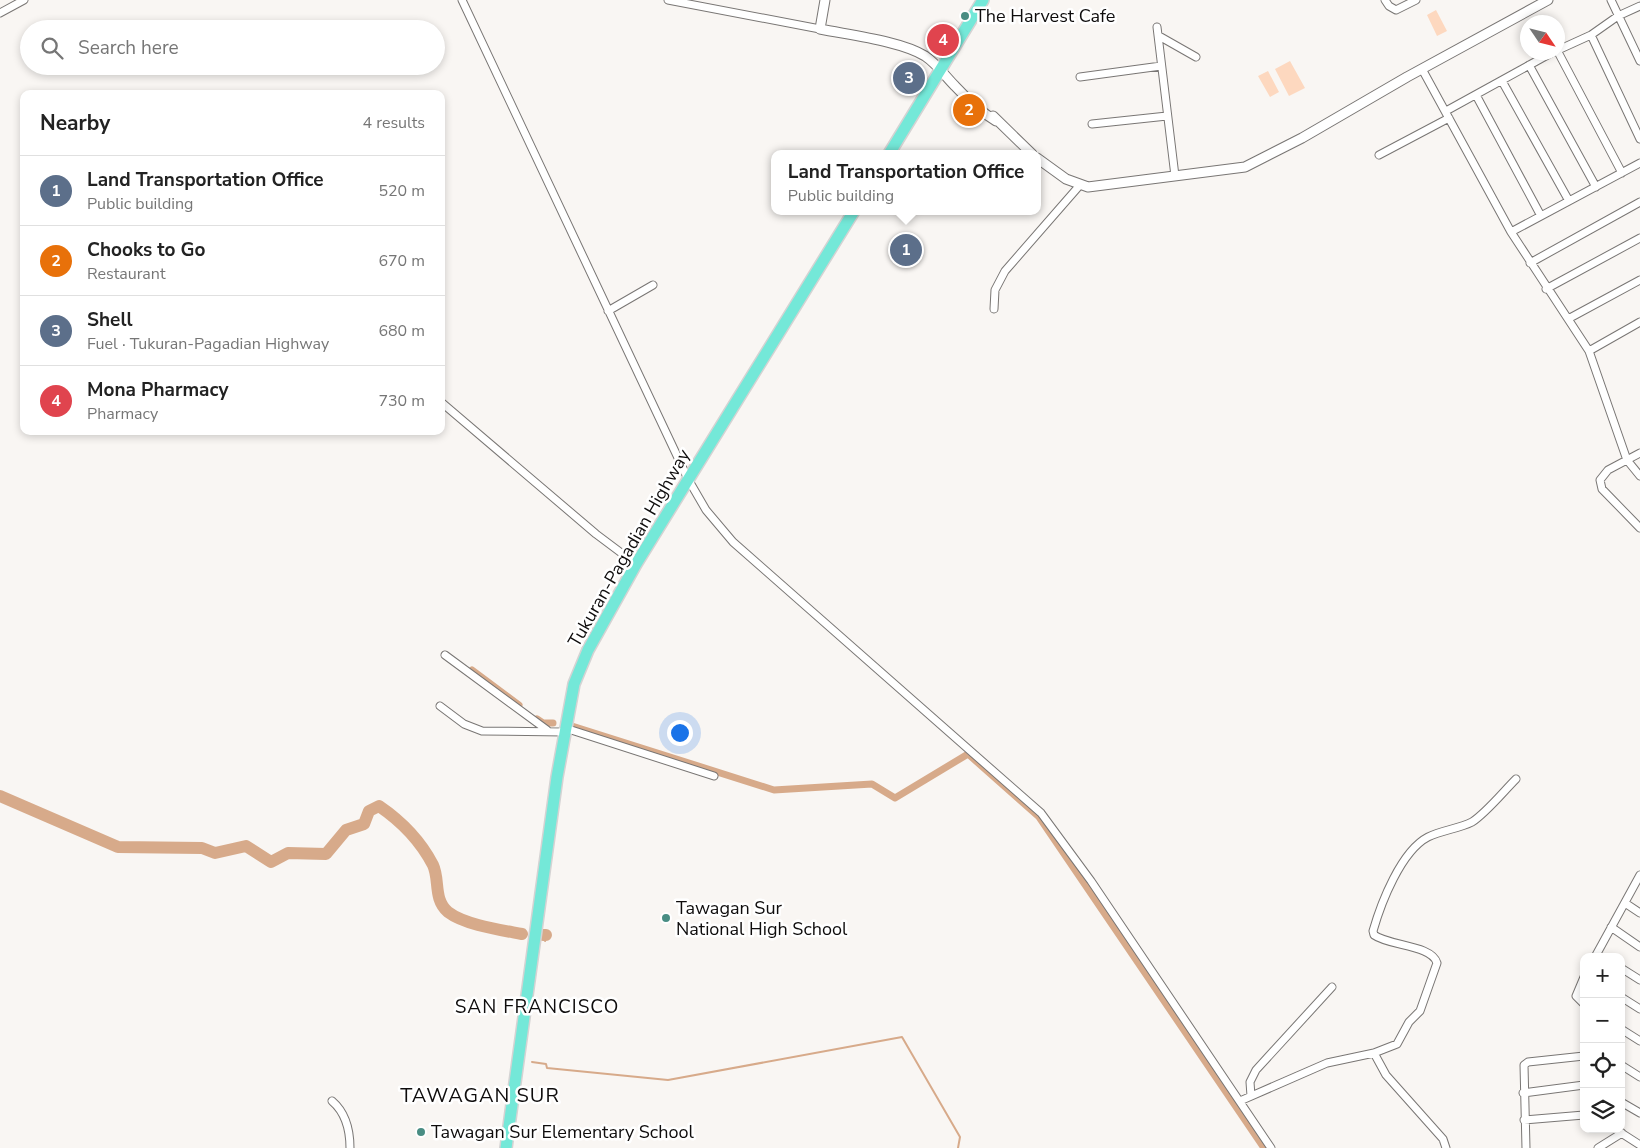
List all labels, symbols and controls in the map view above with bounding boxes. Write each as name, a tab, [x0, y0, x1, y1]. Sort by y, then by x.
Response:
place label: The Harvest Cafe	[975, 4, 1115, 28]
marker: The Harvest Cafe	[959, 10, 971, 22]
north arrow	[1520, 15, 1565, 60]
search box	[20, 20, 445, 75]
pin: 4	[927, 21, 959, 59]
icon: search	[38, 34, 66, 62]
text: Search here	[78, 35, 179, 61]
pin: 3	[893, 59, 925, 97]
pin: 2	[953, 91, 985, 129]
text: Nearby	[40, 109, 110, 137]
text: 4 results	[363, 112, 425, 134]
popup	[771, 150, 1041, 215]
text: Land Transportation Office	[788, 159, 1024, 185]
text: Land Transportation Office	[87, 167, 324, 193]
text: 1	[51, 180, 61, 202]
text: 520 m	[378, 180, 425, 202]
text: Public building	[788, 185, 894, 207]
text: Public building	[87, 193, 193, 215]
pin: 1	[890, 231, 922, 269]
text: Chooks to Go	[87, 237, 206, 263]
text: 2	[51, 250, 61, 272]
text: 670 m	[378, 250, 425, 272]
text: Restaurant	[87, 263, 166, 285]
text: Shell	[87, 307, 133, 333]
text: 3	[51, 320, 61, 342]
text: 680 m	[378, 320, 425, 342]
text: Fuel · Tukuran-Pagadian Highway	[87, 333, 329, 355]
text: Mona Pharmacy	[87, 377, 229, 403]
text: 4	[51, 390, 61, 412]
text: 730 m	[378, 390, 425, 412]
text: Pharmacy	[87, 403, 158, 425]
street label: Tukuran-Pagadian Highway	[563, 444, 696, 651]
your location	[667, 720, 693, 746]
place label: Tawagan Sur National High School	[676, 896, 848, 941]
marker: Tawagan Sur National High School	[660, 912, 672, 924]
map controls	[1580, 953, 1625, 1133]
button: +	[1580, 953, 1625, 998]
district label: SAN FRANCISCO	[455, 994, 619, 1020]
button: −	[1580, 998, 1625, 1043]
button: locate	[1580, 1043, 1625, 1088]
district label: TAWAGAN SUR	[400, 1082, 560, 1109]
button: layers	[1580, 1088, 1625, 1133]
place label: Tawagan Sur Elementary School	[431, 1120, 694, 1144]
marker: Tawagan Sur Elementary School	[415, 1126, 427, 1138]

